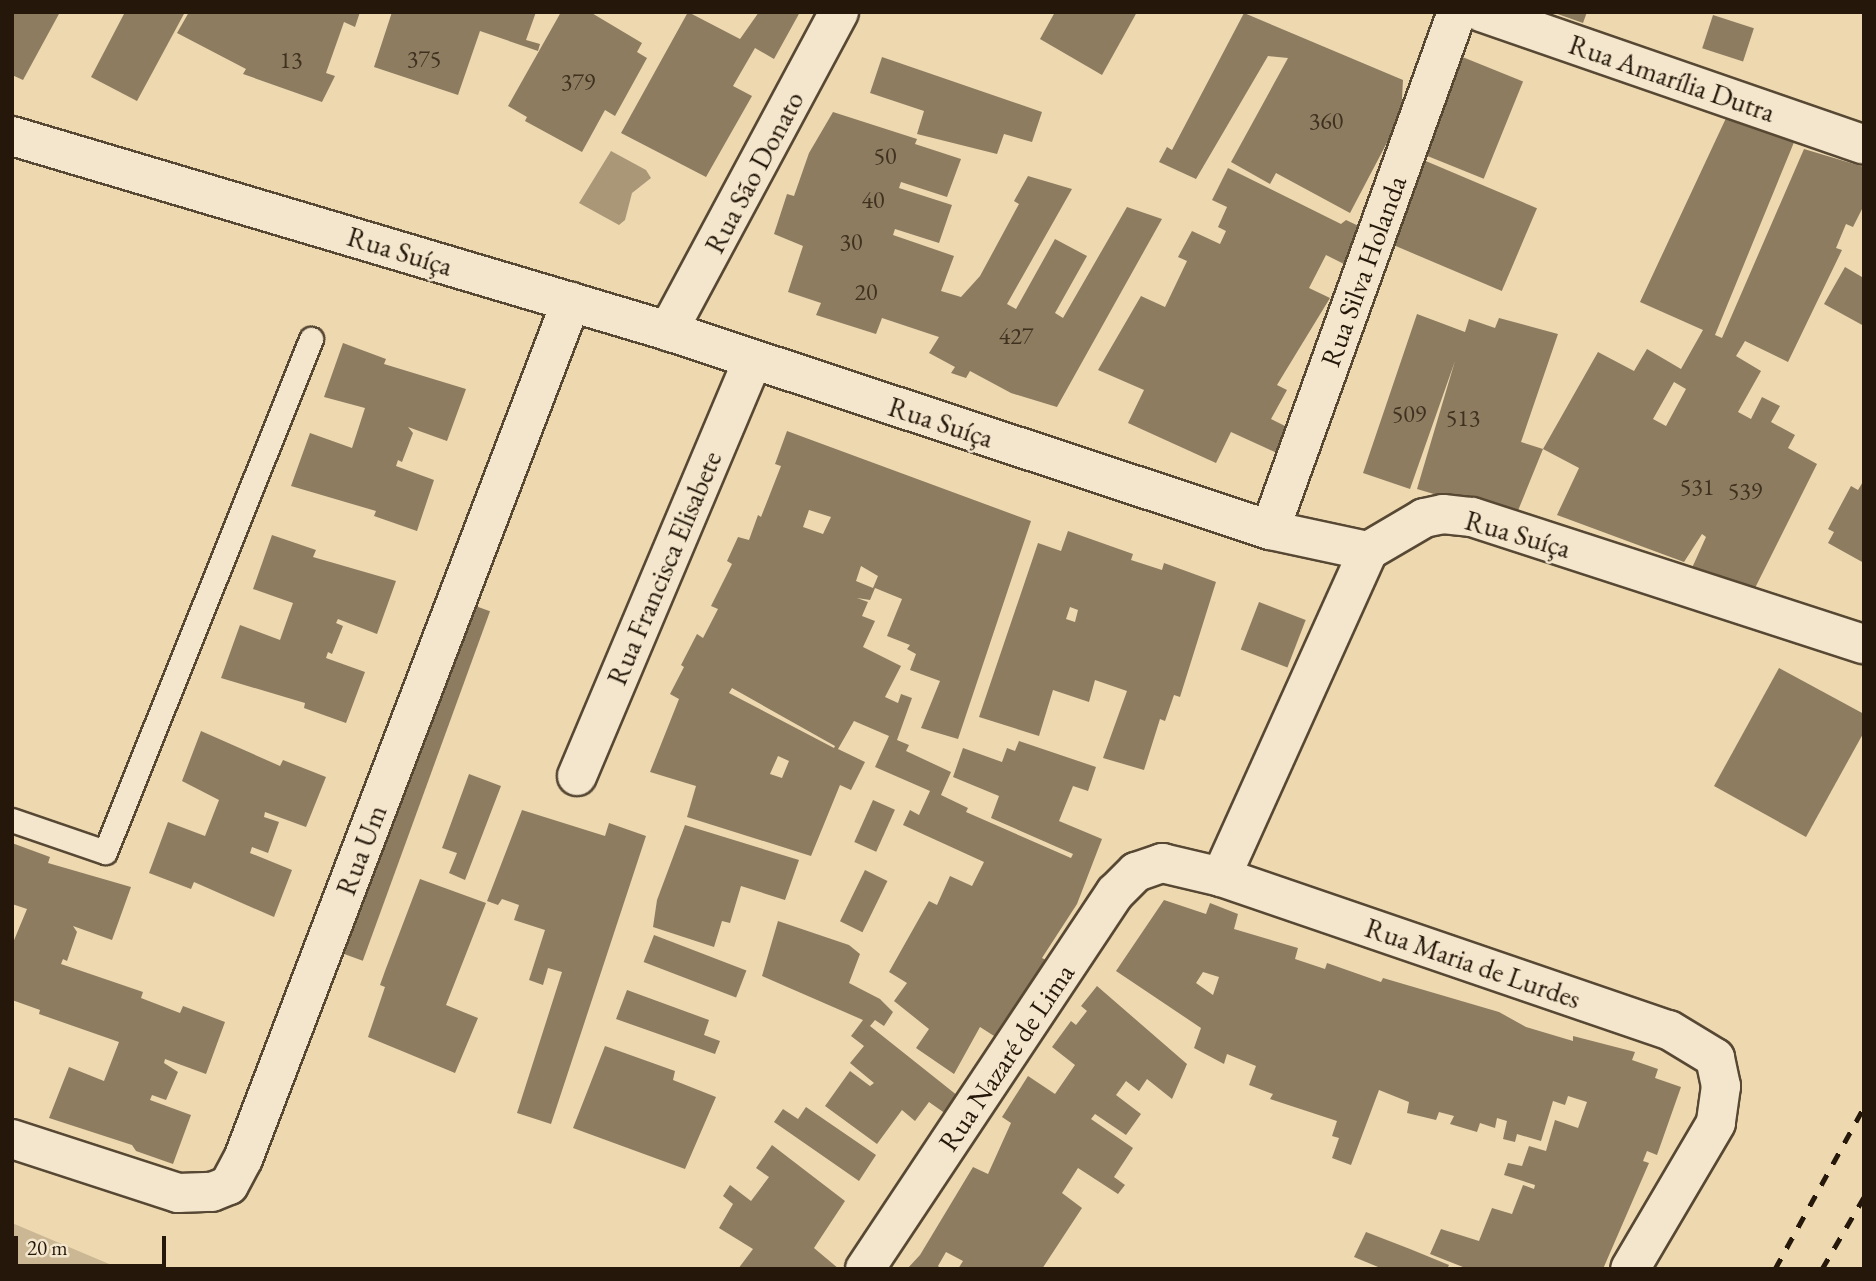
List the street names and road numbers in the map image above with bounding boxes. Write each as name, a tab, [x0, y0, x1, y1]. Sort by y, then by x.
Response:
street label: Rua Amarília Dutra	[1565, 27, 1779, 129]
street label: Rua São Donato	[697, 85, 811, 259]
street label: Rua Silva Holanda	[1313, 171, 1413, 371]
street label: Rua Suíça	[343, 219, 457, 283]
street label: Rua Suíça	[884, 389, 998, 455]
street label: Rua Francisca Elisabete	[600, 446, 728, 690]
street label: Rua Suíça	[1461, 503, 1575, 565]
street label: Rua Um	[328, 800, 394, 900]
street label: Rua Maria de Lurdes	[1361, 910, 1585, 1016]
street label: Rua Nazaré de Lima	[931, 957, 1081, 1157]

